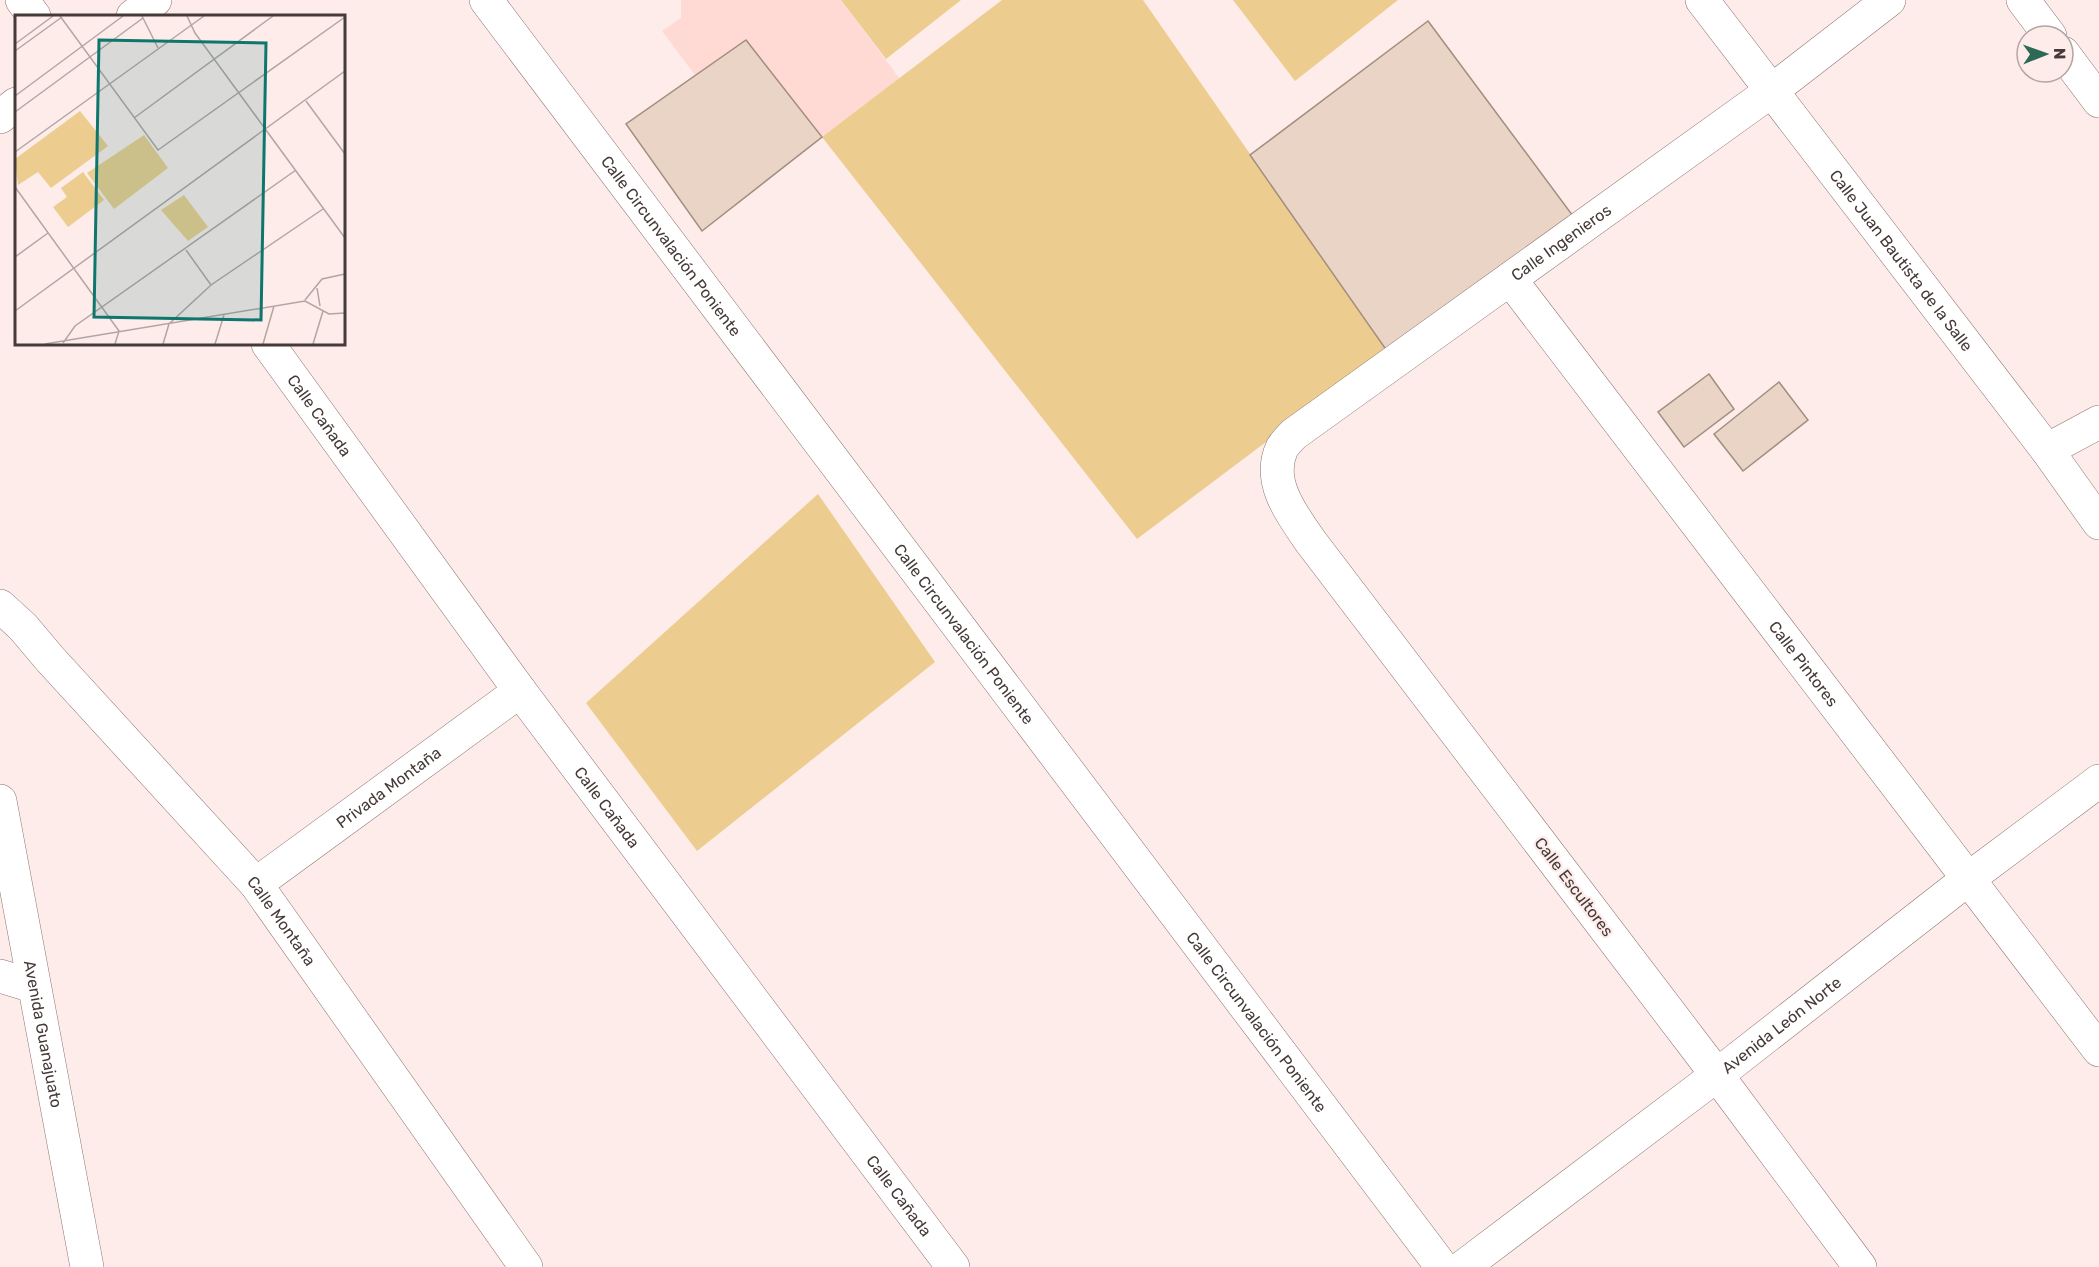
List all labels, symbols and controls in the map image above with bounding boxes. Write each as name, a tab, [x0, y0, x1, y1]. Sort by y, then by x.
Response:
inset map	[15, 15, 345, 345]
north arrow	[2015, 24, 2075, 84]
text: N	[2050, 48, 2069, 60]
street label: Calle Circunvalación Poniente	[597, 152, 746, 340]
street label: Calle Juan Bautista de la Salle	[1826, 166, 1977, 355]
street label: Calle Ingenieros	[1507, 200, 1615, 285]
street label: Calle Cañada	[284, 371, 356, 460]
street label: Calle Circunvalación Poniente	[890, 540, 1038, 728]
street label: Calle Pintores	[1765, 617, 1842, 710]
street label: Privada Montaña	[332, 743, 444, 832]
street label: Calle Cañada	[571, 763, 644, 851]
street label: Calle Escultores	[1531, 834, 1617, 940]
street label: Calle Montaña	[244, 872, 320, 969]
street label: Calle Circunvalación Poniente	[1183, 928, 1331, 1116]
street label: Avenida Guanajuato	[20, 959, 67, 1109]
street label: Avenida León Norte	[1718, 972, 1845, 1077]
street label: Calle Cañada	[863, 1151, 936, 1240]

